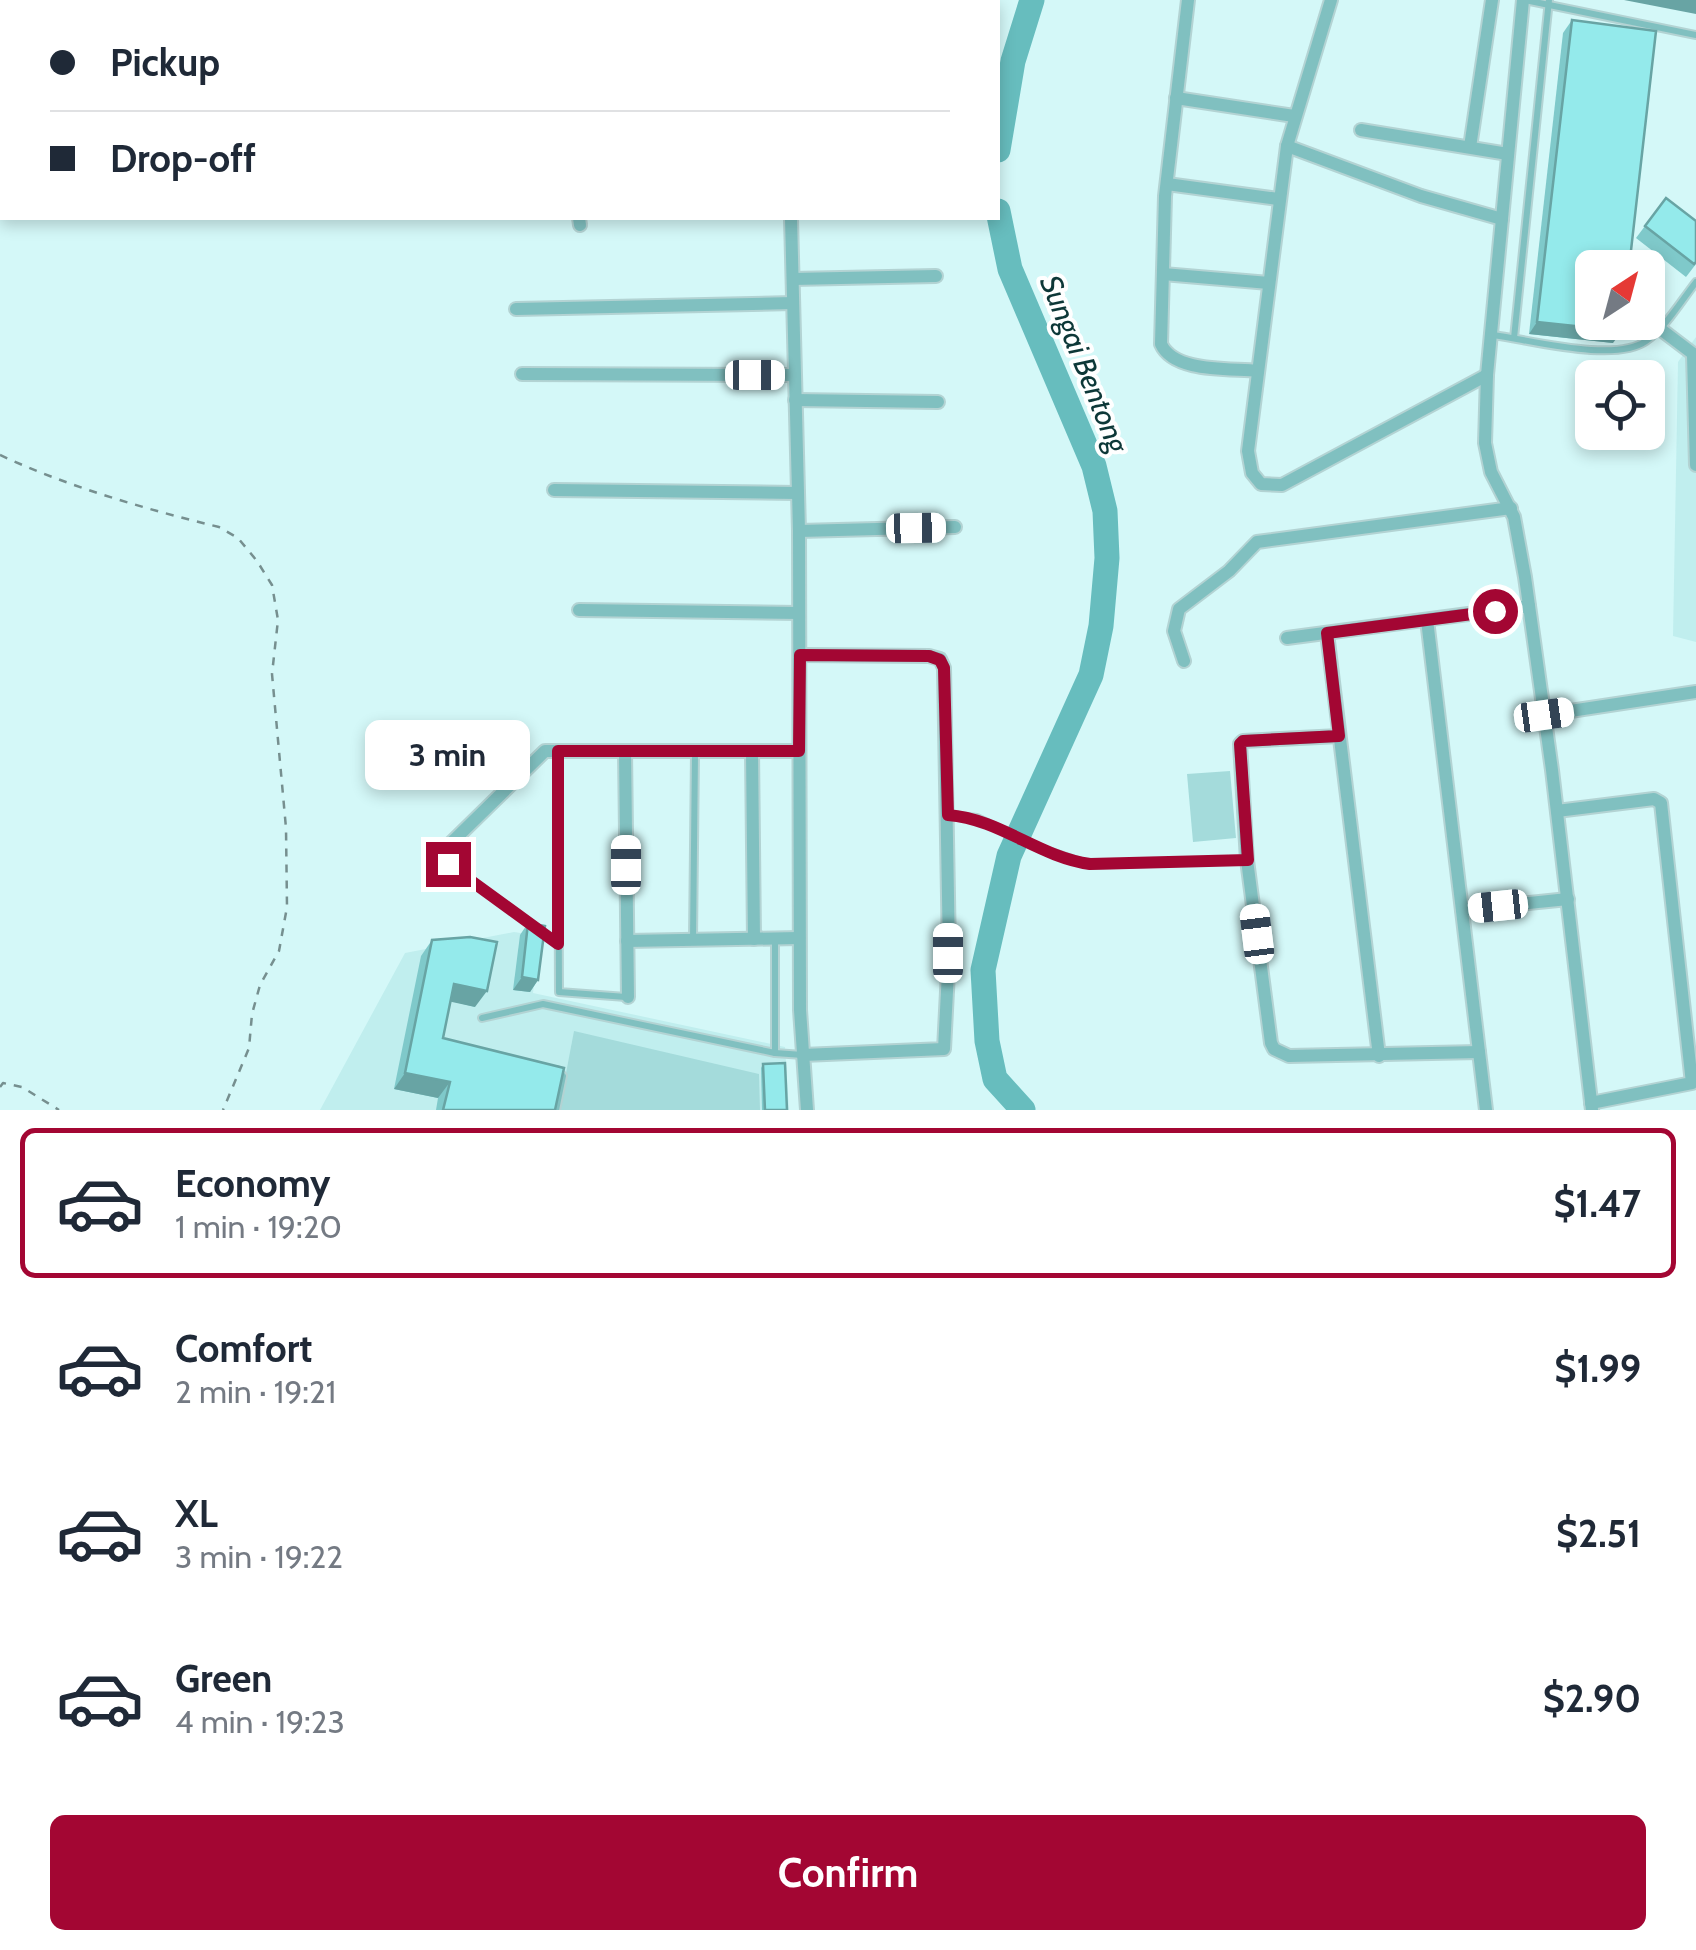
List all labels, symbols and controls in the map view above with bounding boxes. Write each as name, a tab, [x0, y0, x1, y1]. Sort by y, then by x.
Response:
text: Pickup	[110, 39, 220, 86]
text: Drop-off	[110, 135, 256, 182]
north arrow	[1575, 250, 1665, 340]
map controls	[1575, 250, 1665, 450]
water label: Sungai Bentong	[1032, 270, 1137, 459]
car	[725, 360, 785, 390]
button: locate	[1575, 360, 1665, 450]
car	[886, 512, 946, 544]
route start	[1473, 589, 1518, 634]
car	[1512, 696, 1576, 734]
callout: 3 min	[366, 719, 530, 789]
text: 3 min	[409, 735, 486, 774]
car	[611, 835, 641, 895]
route end	[426, 842, 471, 887]
car	[1467, 888, 1529, 924]
car	[1238, 902, 1276, 966]
car	[933, 923, 963, 983]
icon: car	[55, 1158, 145, 1248]
text: Economy	[175, 1160, 330, 1207]
text: $1.47	[1554, 1180, 1641, 1227]
text: 1 min · 19:20	[175, 1207, 342, 1246]
icon: car	[55, 1323, 145, 1413]
text: Comfort	[175, 1325, 312, 1372]
text: $1.99	[1554, 1345, 1641, 1392]
text: 2 min · 19:21	[175, 1372, 336, 1411]
icon: car	[55, 1488, 145, 1578]
text: XL	[175, 1490, 218, 1537]
text: $2.51	[1556, 1510, 1641, 1557]
text: 3 min · 19:22	[175, 1537, 343, 1576]
icon: car	[55, 1653, 145, 1743]
text: Green	[175, 1655, 272, 1702]
text: $2.90	[1543, 1675, 1641, 1722]
text: 4 min · 19:23	[175, 1702, 345, 1741]
button: Confirm	[50, 1815, 1646, 1930]

